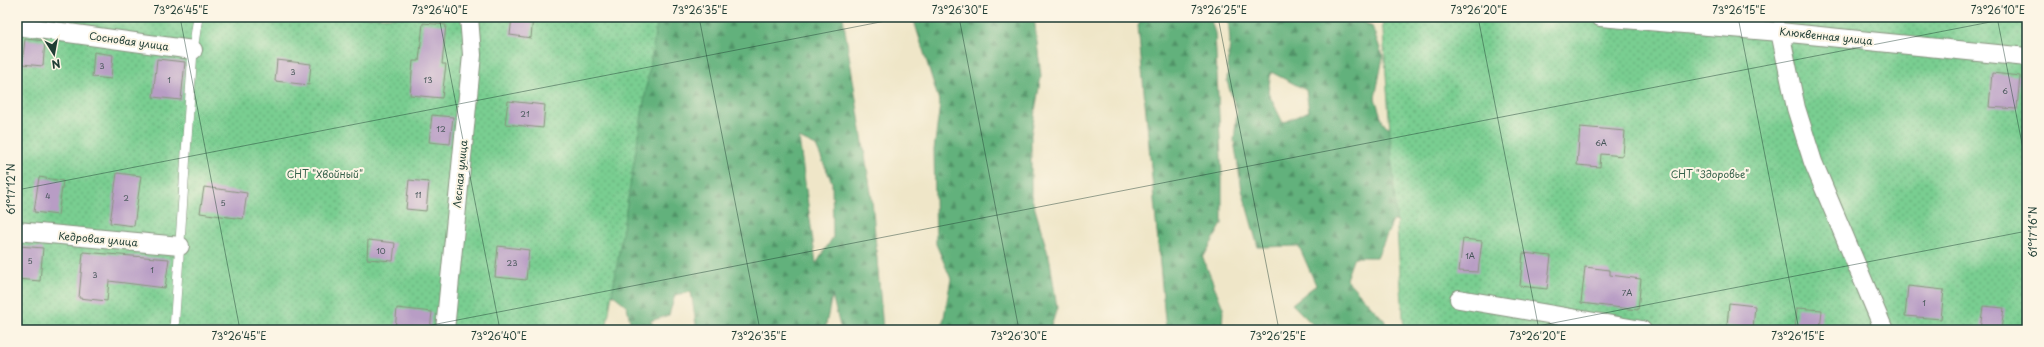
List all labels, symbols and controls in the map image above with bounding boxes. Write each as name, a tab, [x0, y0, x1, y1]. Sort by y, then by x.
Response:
text: 73°26'45"E	[153, 2, 209, 17]
text: 73°26'40"E	[412, 2, 468, 17]
text: 73°26'35"E	[672, 2, 728, 17]
text: 73°26'30"E	[932, 2, 988, 17]
text: 73°26'25"E	[1191, 2, 1247, 17]
text: 73°26'20"E	[1451, 2, 1507, 17]
text: 73°26'15"E	[1712, 2, 1766, 17]
text: 73°26'10"E	[1971, 2, 2025, 17]
street label: Клюквенная улица	[1779, 23, 1874, 48]
street label: Сосновая улица	[88, 27, 171, 54]
north arrow	[34, 34, 74, 74]
text: N	[50, 55, 62, 74]
house number: 3	[99, 60, 105, 72]
house number: 3	[290, 66, 296, 78]
house number: 1	[167, 74, 171, 86]
house number: 13	[424, 74, 432, 86]
house number: 6	[2002, 85, 2008, 97]
house number: 21	[520, 108, 530, 120]
house number: 12	[436, 123, 446, 135]
house number: 6А	[1595, 137, 1607, 149]
street label: Лесная улица	[448, 139, 471, 209]
text: 61°17'12"N	[3, 163, 18, 215]
park label: СНТ "Хвойный"	[287, 166, 363, 181]
park label: СНТ "Здоровье"	[1671, 166, 1749, 181]
house number: 11	[415, 189, 421, 201]
house number: 4	[45, 190, 51, 202]
house number: 2	[123, 192, 129, 204]
house number: 5	[220, 197, 226, 209]
text: 61°17'16"N	[2025, 206, 2040, 258]
street label: Кедровая улица	[58, 228, 139, 250]
house number: 10	[376, 245, 386, 257]
house number: 1А	[1465, 250, 1475, 262]
house number: 5	[27, 255, 33, 267]
house number: 23	[507, 257, 517, 269]
house number: 1	[150, 264, 154, 276]
house number: 3	[92, 269, 98, 281]
house number: 7А	[1622, 287, 1632, 299]
house number: 1	[1922, 297, 1926, 309]
text: 73°26'45"E	[211, 328, 267, 343]
text: 73°26'40"E	[471, 328, 527, 343]
text: 73°26'35"E	[731, 328, 787, 343]
text: 73°26'30"E	[991, 328, 1047, 343]
text: 73°26'25"E	[1250, 328, 1306, 343]
text: 73°26'20"E	[1510, 328, 1566, 343]
text: 73°26'15"E	[1771, 328, 1825, 343]

